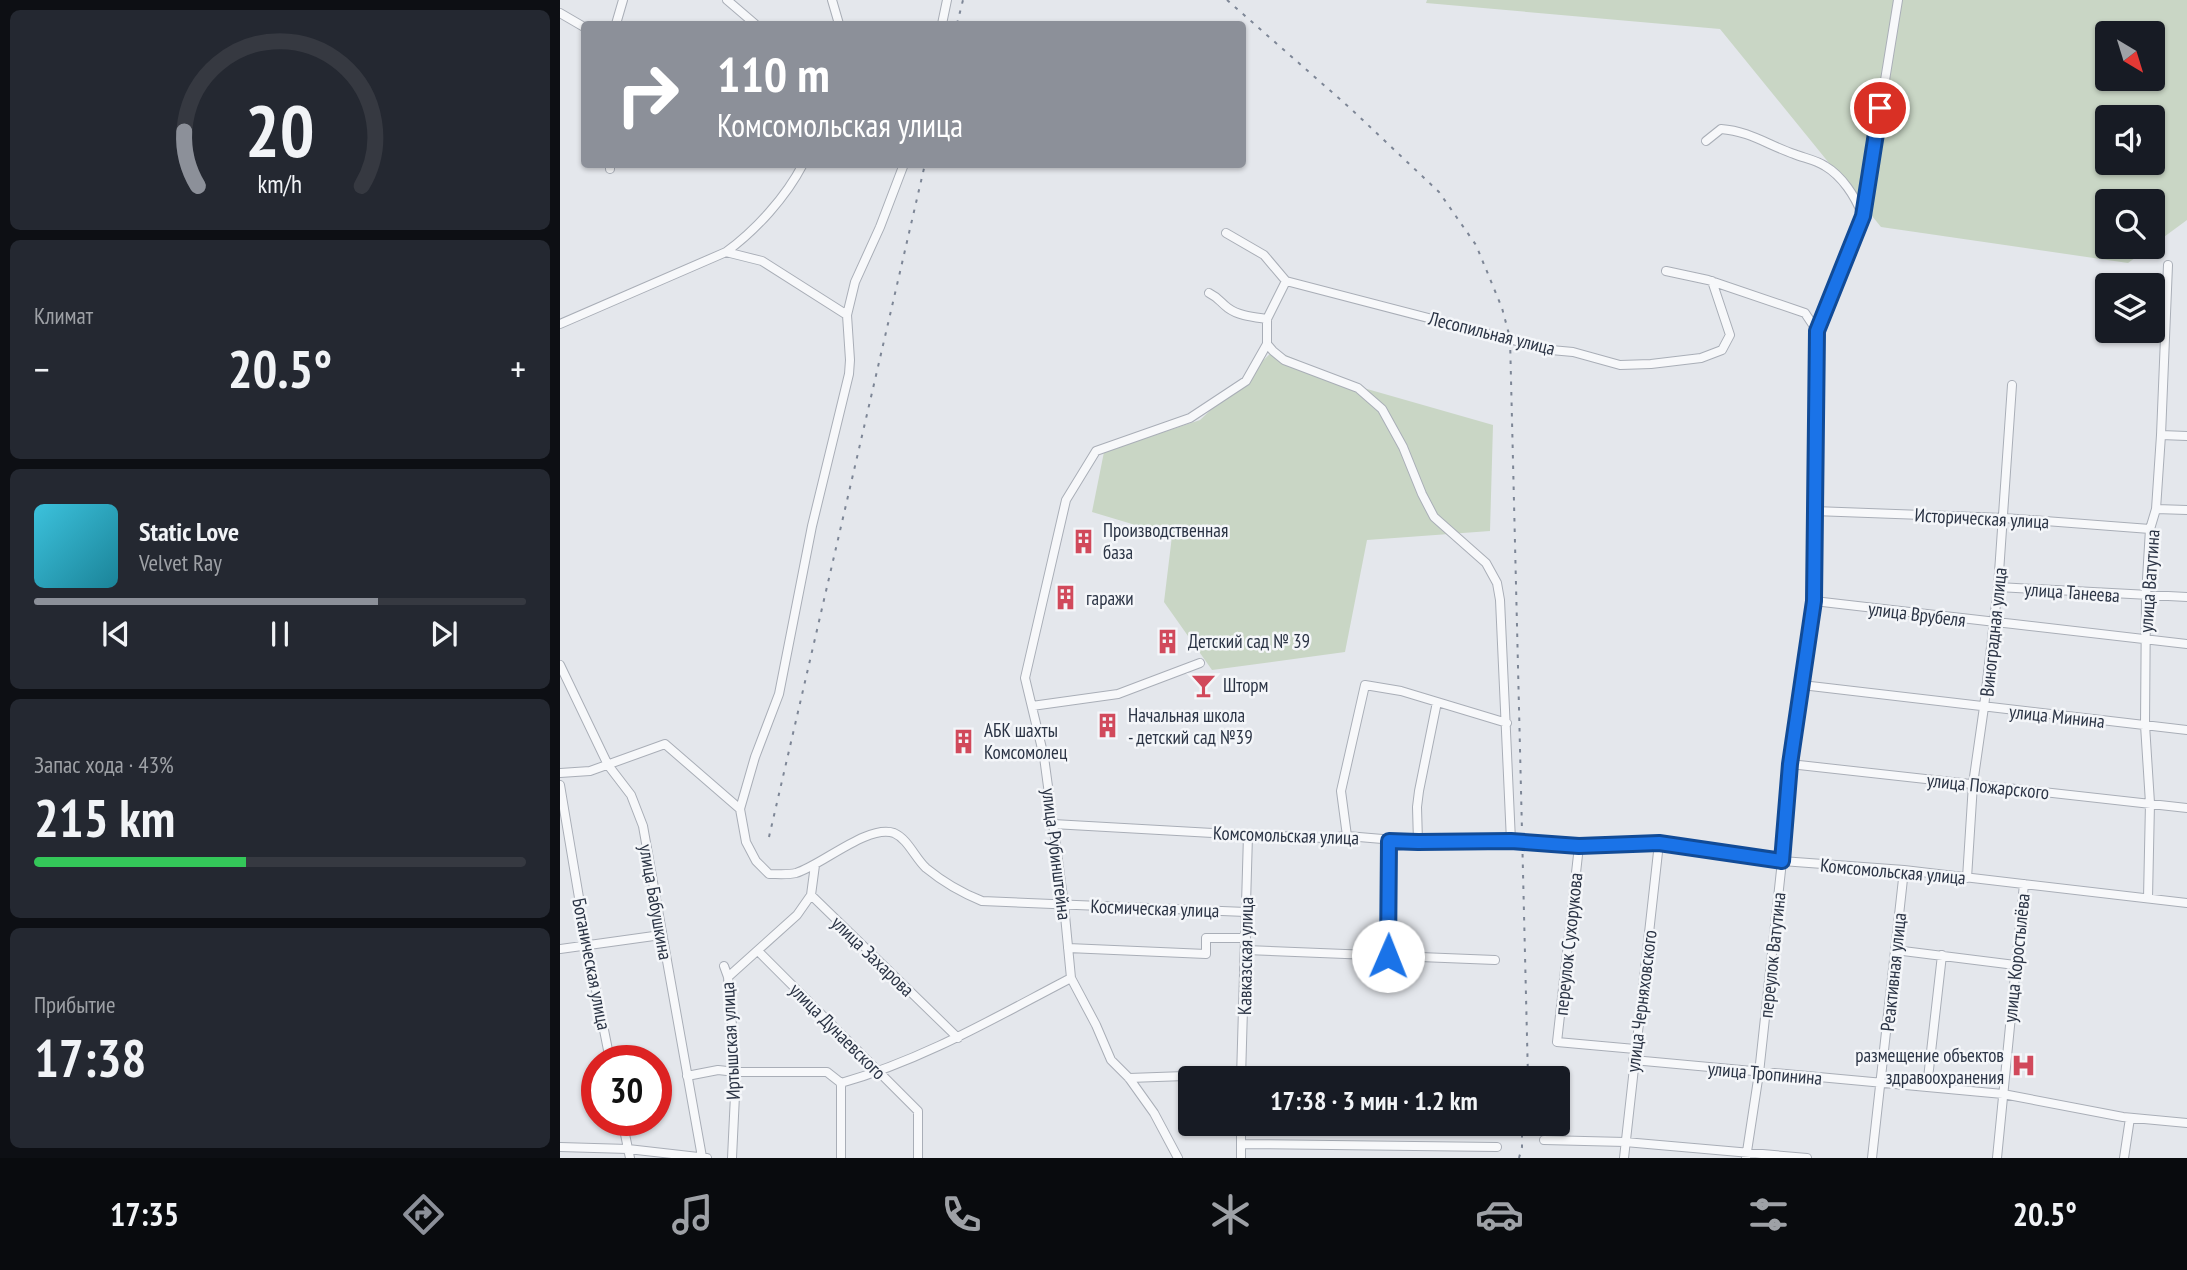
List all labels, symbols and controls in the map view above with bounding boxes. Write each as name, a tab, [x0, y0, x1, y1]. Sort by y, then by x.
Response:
north arrow	[2095, 21, 2165, 91]
map controls	[2095, 21, 2165, 343]
text: 110 m	[717, 42, 830, 106]
icon: right	[602, 49, 693, 140]
pin	[1850, 78, 1910, 138]
text: 20	[245, 82, 315, 176]
icon: arrive	[1861, 89, 1899, 127]
text: Комсомольская улица	[717, 104, 963, 146]
button: sound	[2095, 105, 2165, 175]
text: km/h	[258, 168, 302, 200]
button: search	[2095, 189, 2165, 259]
button: layers	[2095, 273, 2165, 343]
text: Климат	[34, 301, 93, 330]
street label: Лесопильная улица	[1425, 305, 1558, 360]
text: 20.5°	[228, 335, 332, 402]
text: −	[34, 344, 50, 393]
text: +	[510, 344, 526, 393]
street label: Историческая улица	[1914, 502, 2050, 534]
text: Static Love	[139, 515, 239, 548]
place label: Производственная база	[1103, 518, 1228, 564]
building icon: Производственная база	[1069, 527, 1097, 555]
street label: улица Ватутина	[2133, 529, 2165, 633]
text: Velvet Ray	[139, 548, 222, 577]
street label: Виноградная улица	[1974, 566, 2012, 698]
street label: улица Танеева	[2023, 577, 2121, 607]
building icon: гаражи	[1052, 584, 1080, 612]
place label: гаражи	[1086, 586, 1134, 610]
street label: улица Врубеля	[1867, 596, 1967, 632]
icon: previous	[97, 615, 135, 653]
icon: pause	[261, 615, 299, 653]
icon: next	[425, 615, 463, 653]
building icon: Детский сад № 39	[1154, 627, 1182, 655]
place label: Детский сад № 39	[1188, 629, 1310, 653]
bar icon: Шторм	[1189, 671, 1217, 699]
place label: Шторм	[1223, 673, 1269, 697]
street label: улица Минина	[2008, 699, 2106, 733]
place label: Начальная школа - детский сад №39	[1128, 703, 1253, 749]
building icon: Начальная школа - детский сад №39	[1094, 712, 1122, 740]
place label: АБК шахты Комсомолец	[984, 718, 1068, 764]
building icon: АБК шахты Комсомолец	[950, 727, 978, 755]
text: Запас хода · 43%	[34, 750, 174, 779]
street label: улица Пожарского	[1926, 768, 2050, 804]
text: 215 km	[34, 784, 175, 851]
street label: улица Рубинштейна	[1037, 787, 1077, 921]
street label: Комсомольская улица	[1213, 820, 1359, 850]
street label: улица Бабушкина	[634, 842, 678, 962]
street label: Комсомольская улица	[1819, 853, 1967, 889]
street label: переулок Сухорукова	[1549, 871, 1587, 1017]
street label: переулок Ватутина	[1753, 891, 1791, 1019]
street label: улица Коростылёва	[1997, 892, 2035, 1024]
street label: Космическая улица	[1090, 894, 1220, 922]
street label: Ботаническая улица	[567, 896, 617, 1032]
street label: Кавказская улица	[1232, 897, 1258, 1015]
street label: улица Захарова	[827, 911, 919, 1001]
street label: Реактивная улица	[1875, 912, 1911, 1032]
position arrow	[1351, 919, 1425, 993]
street label: улица Черняховского	[1620, 929, 1662, 1073]
street label: улица Дунаевского	[785, 978, 891, 1084]
street label: Иртышская улица	[715, 981, 745, 1101]
text: Прибытие	[34, 990, 115, 1019]
text: 17:38	[34, 1024, 146, 1091]
place label: размещение объектов здравоохранения	[1855, 1043, 2004, 1089]
speed limit sign: 30	[581, 1045, 672, 1136]
hospital icon: размещение объектов здравоохранения	[2010, 1052, 2038, 1080]
street label: улица Тропинина	[1707, 1056, 1823, 1090]
text: 17:38 · 3 мин · 1.2 km	[1270, 1084, 1478, 1117]
icon: directions	[399, 1190, 448, 1239]
icon: music	[668, 1190, 717, 1239]
icon: phone	[937, 1190, 986, 1239]
icon: climate	[1206, 1190, 1255, 1239]
icon: car	[1475, 1190, 1524, 1239]
icon: filters	[1744, 1190, 1793, 1239]
text: 17:35	[110, 1193, 179, 1235]
text: 20.5°	[2013, 1193, 2077, 1235]

